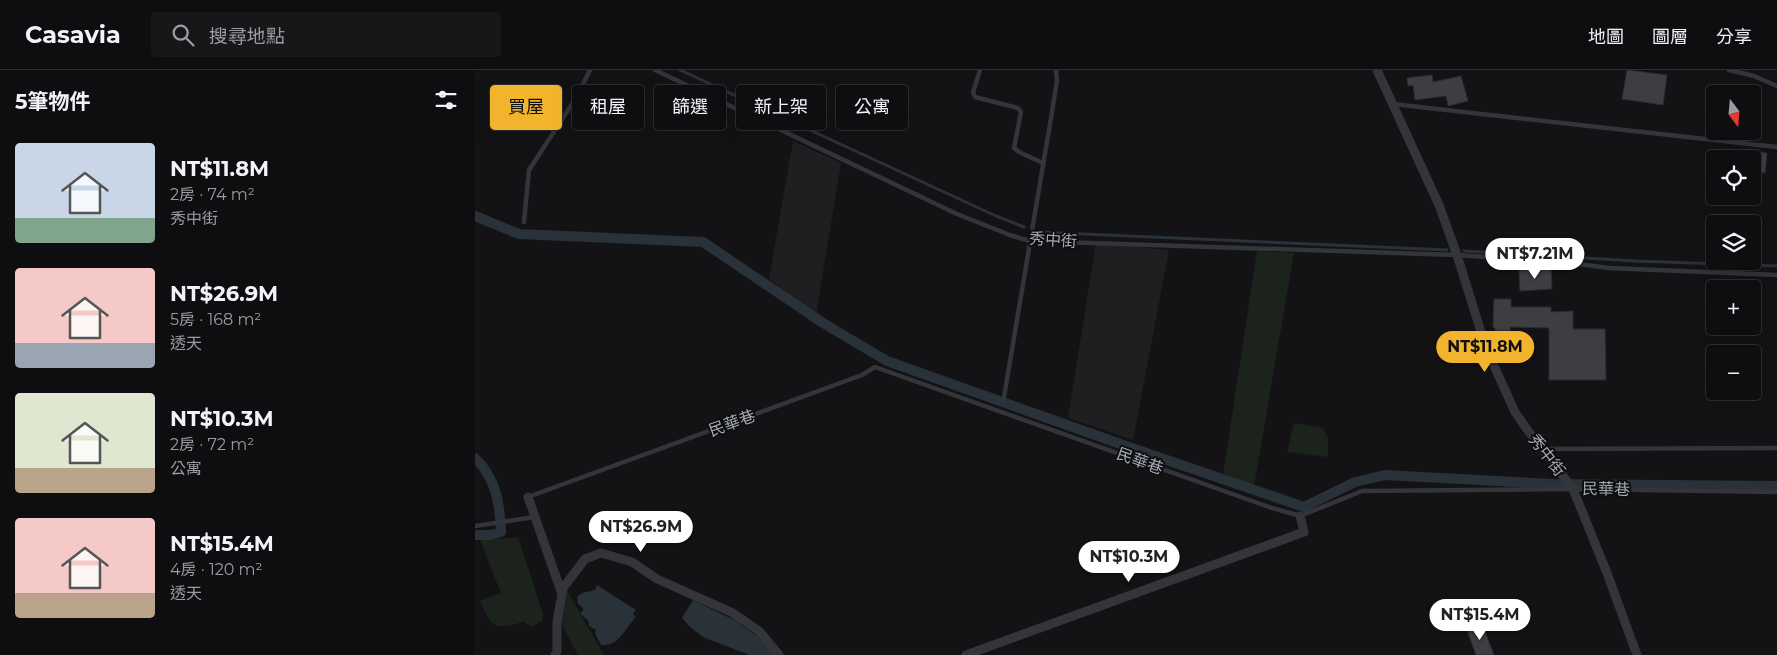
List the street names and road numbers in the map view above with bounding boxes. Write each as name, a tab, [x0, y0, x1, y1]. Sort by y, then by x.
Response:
street label: 秀中街	[1028, 229, 1078, 251]
street label: 民華巷	[706, 406, 758, 440]
street label: 秀中街	[1525, 430, 1569, 480]
street label: 民華巷	[1114, 444, 1166, 478]
street label: 民華巷	[1582, 479, 1630, 499]

